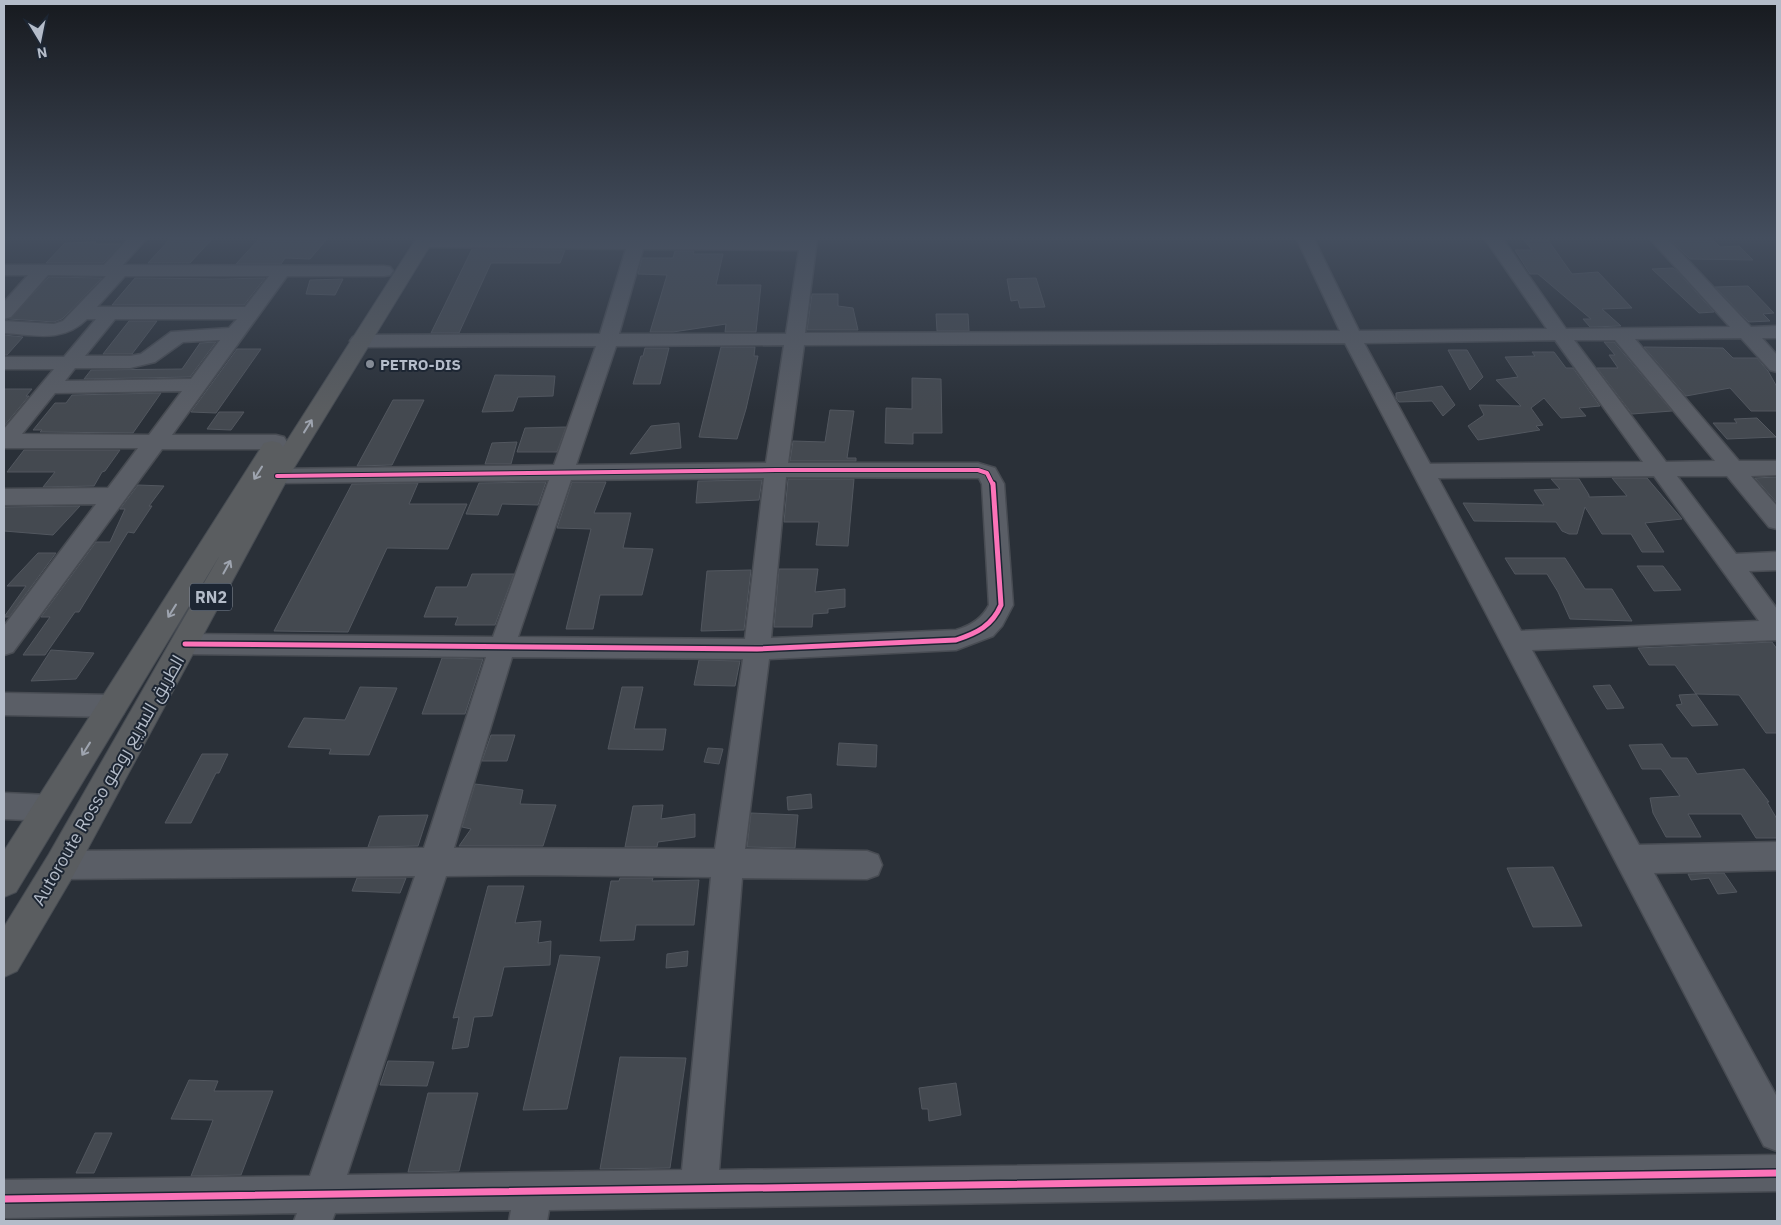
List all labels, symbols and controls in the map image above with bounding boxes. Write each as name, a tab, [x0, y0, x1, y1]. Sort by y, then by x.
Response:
north arrow	[15, 15, 65, 65]
text: N	[36, 43, 49, 63]
place label: PETRO-DIS	[380, 355, 461, 374]
marker: PETRO-DIS	[364, 358, 376, 370]
one-way arrow	[303, 420, 313, 434]
one-way arrow	[252, 465, 262, 479]
one-way arrow	[223, 560, 232, 575]
road number: RN2	[190, 584, 232, 610]
one-way arrow	[167, 603, 177, 617]
street label: Autoroute Rosso الطريق السريع روصو	[27, 651, 190, 910]
one-way arrow	[81, 741, 91, 755]

